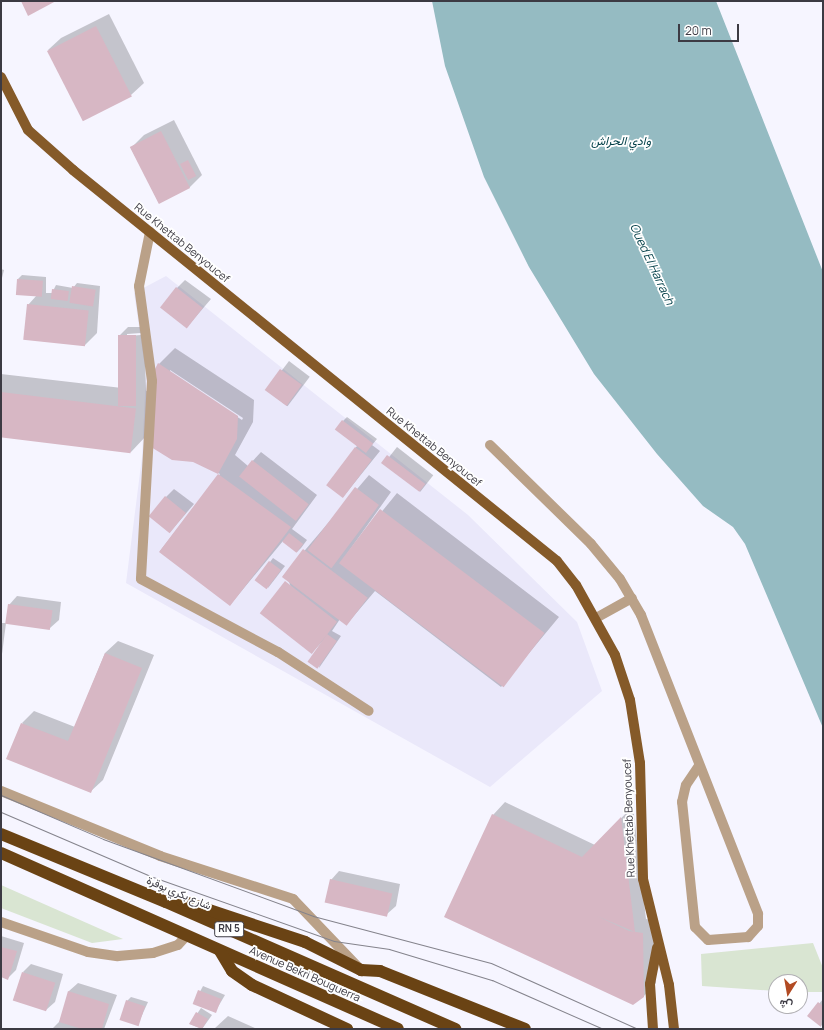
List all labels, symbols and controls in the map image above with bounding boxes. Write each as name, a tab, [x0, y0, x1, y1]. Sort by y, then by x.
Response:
scale bar	[680, 16, 741, 42]
text: 20 m	[685, 22, 712, 39]
water label: وادي الحراش	[591, 134, 651, 148]
street label: Rue Khettab Benyoucef	[132, 200, 232, 286]
water label: Oued El Harrach	[627, 221, 677, 307]
street label: Rue Khettab Benyoucef	[384, 404, 484, 490]
street label: Rue Khettab Benyoucef	[620, 758, 638, 878]
street label: شارع بكري بوقرة	[145, 873, 213, 913]
road number: RN 5	[214, 921, 244, 937]
street label: Avenue Bekri Bouguerra	[247, 944, 363, 1004]
north arrow	[768, 974, 808, 1014]
text: ش	[778, 997, 794, 1014]

